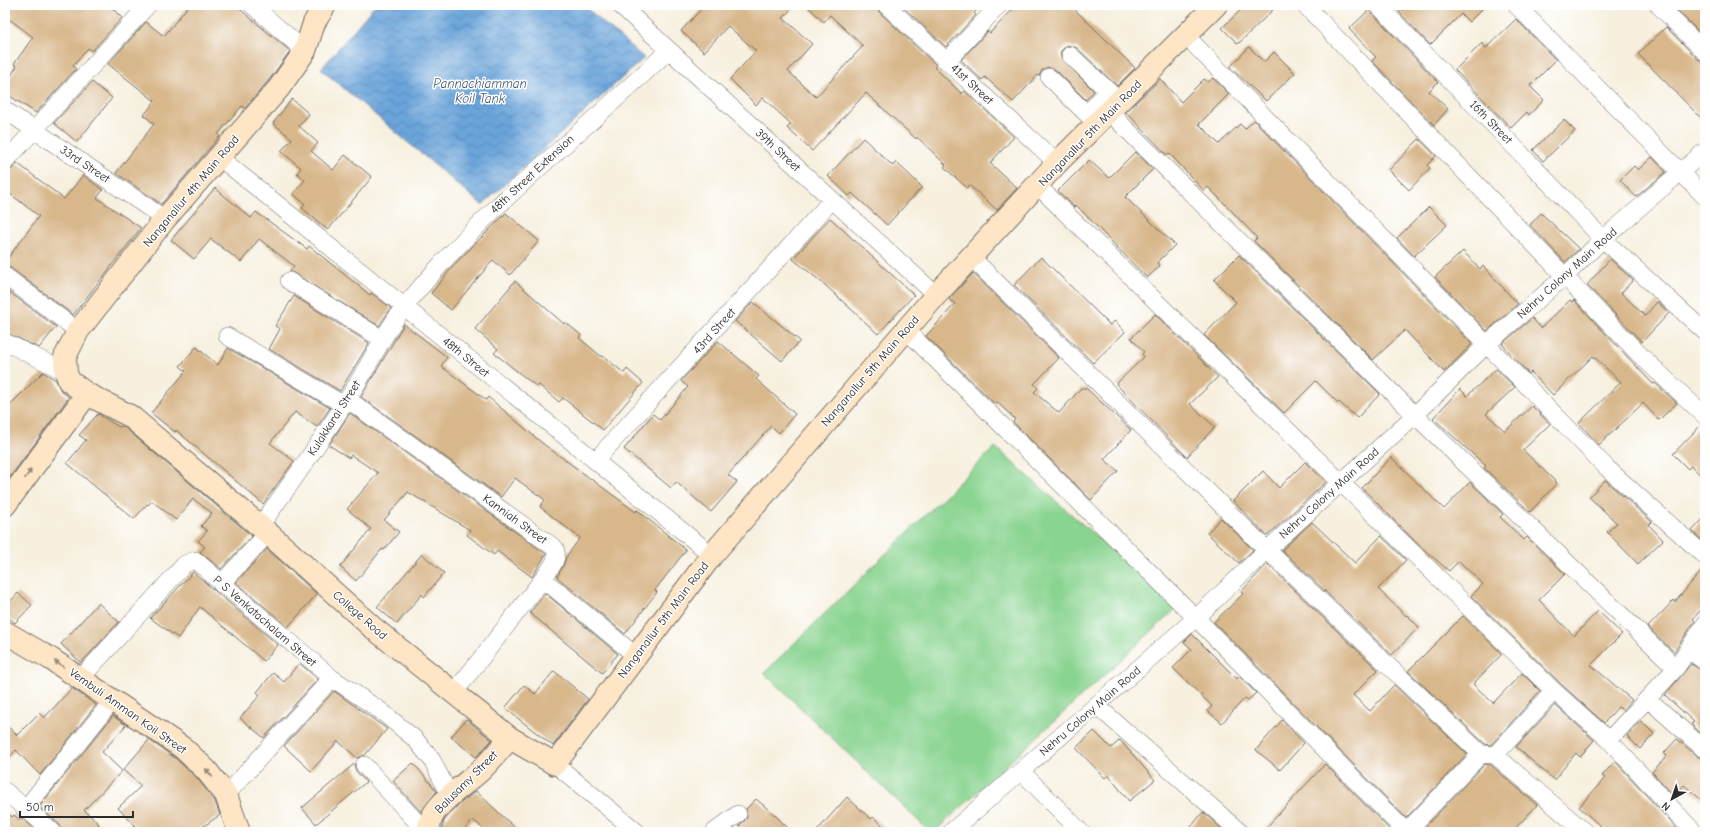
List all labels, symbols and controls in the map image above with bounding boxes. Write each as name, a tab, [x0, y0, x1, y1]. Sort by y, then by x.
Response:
street label: 41st Street	[948, 61, 997, 108]
water label: Pannachiamman Koil Tank	[433, 76, 527, 106]
street label: Nanganallur 5th Main Road	[1036, 77, 1144, 189]
street label: 16th Street	[1467, 97, 1516, 147]
street label: 39th Street	[753, 126, 804, 175]
street label: Nanganallur 4th Main Road	[140, 132, 242, 250]
street label: 48th Street Extension	[487, 132, 577, 216]
street label: 33rd Street	[57, 142, 113, 186]
street label: Nehru Colony Main Road	[1514, 224, 1620, 322]
street label: 43rd Street	[690, 305, 739, 357]
street label: Nanganallur 5th Main Road	[818, 313, 922, 429]
street label: 48th Street	[440, 334, 493, 380]
street label: Kulakkarai Street	[305, 377, 364, 458]
street label: Nehru Colony Main Road	[1276, 444, 1382, 542]
one-way arrow	[24, 468, 32, 479]
street label: Kanniah Street	[480, 491, 550, 547]
street label: Nanganallur 5th Main Road	[615, 559, 711, 681]
street label: P S Venkatachalam Street	[211, 572, 320, 670]
street label: College Road	[330, 588, 390, 642]
one-way arrow	[54, 660, 64, 668]
street label: Nehru Colony Main Road	[1037, 663, 1143, 759]
street label: Vembuli Amman Koil Street	[67, 665, 190, 757]
street label: Balusamy Street	[432, 747, 501, 816]
one-way arrow	[204, 768, 213, 779]
north arrow	[1652, 779, 1692, 819]
scale bar	[20, 793, 133, 819]
text: N	[1659, 799, 1673, 814]
text: 50 m	[26, 800, 54, 814]

